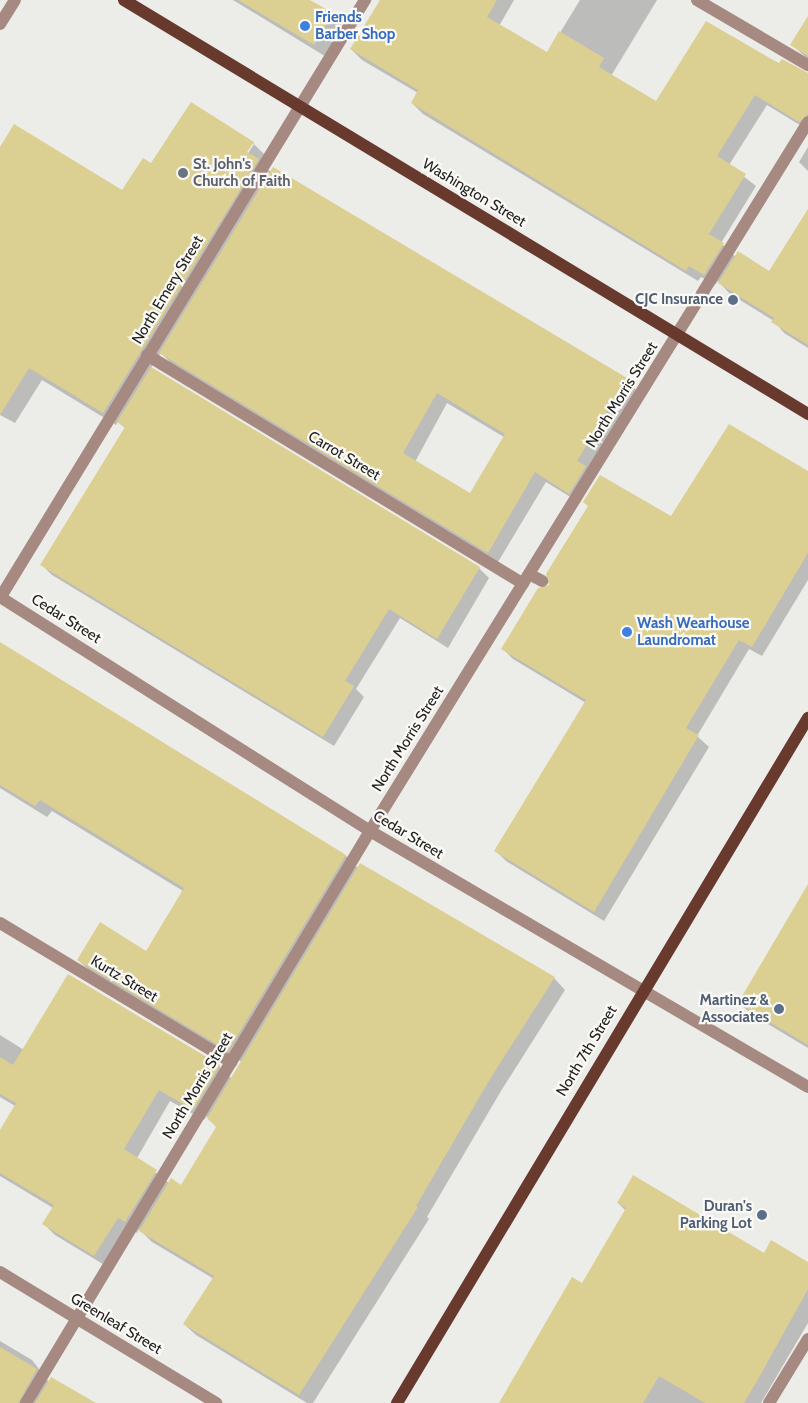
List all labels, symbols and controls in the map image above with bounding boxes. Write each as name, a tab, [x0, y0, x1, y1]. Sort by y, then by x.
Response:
place label: Friends Barber Shop	[315, 8, 395, 43]
marker: Friends Barber Shop	[299, 20, 311, 32]
place label: St. John's Church of Faith	[193, 155, 291, 190]
street label: Washington Street	[419, 155, 529, 231]
marker: St. John's Church of Faith	[177, 167, 189, 179]
street label: North Emery Street	[129, 233, 207, 347]
place label: CJC Insurance	[635, 291, 723, 309]
marker: CJC Insurance	[727, 294, 739, 306]
street label: North Morris Street	[582, 339, 662, 451]
street label: Carrot Street	[305, 427, 383, 485]
street label: Cedar Street	[28, 590, 104, 648]
place label: Wash Wearhouse Laundromat	[637, 614, 750, 649]
marker: Wash Wearhouse Laundromat	[621, 626, 633, 638]
street label: North Morris Street	[368, 683, 448, 795]
street label: Cedar Street	[370, 807, 446, 863]
street label: Kurtz Street	[87, 952, 161, 1006]
place label: Martinez & Associates	[700, 991, 769, 1026]
street label: North 7th Street	[553, 1002, 621, 1100]
marker: Martinez & Associates	[773, 1003, 785, 1015]
street label: North Morris Street	[159, 1030, 237, 1142]
place label: Duran's Parking Lot	[680, 1197, 752, 1232]
marker: Duran's Parking Lot	[756, 1209, 768, 1221]
street label: Greenleaf Street	[67, 1290, 165, 1358]

